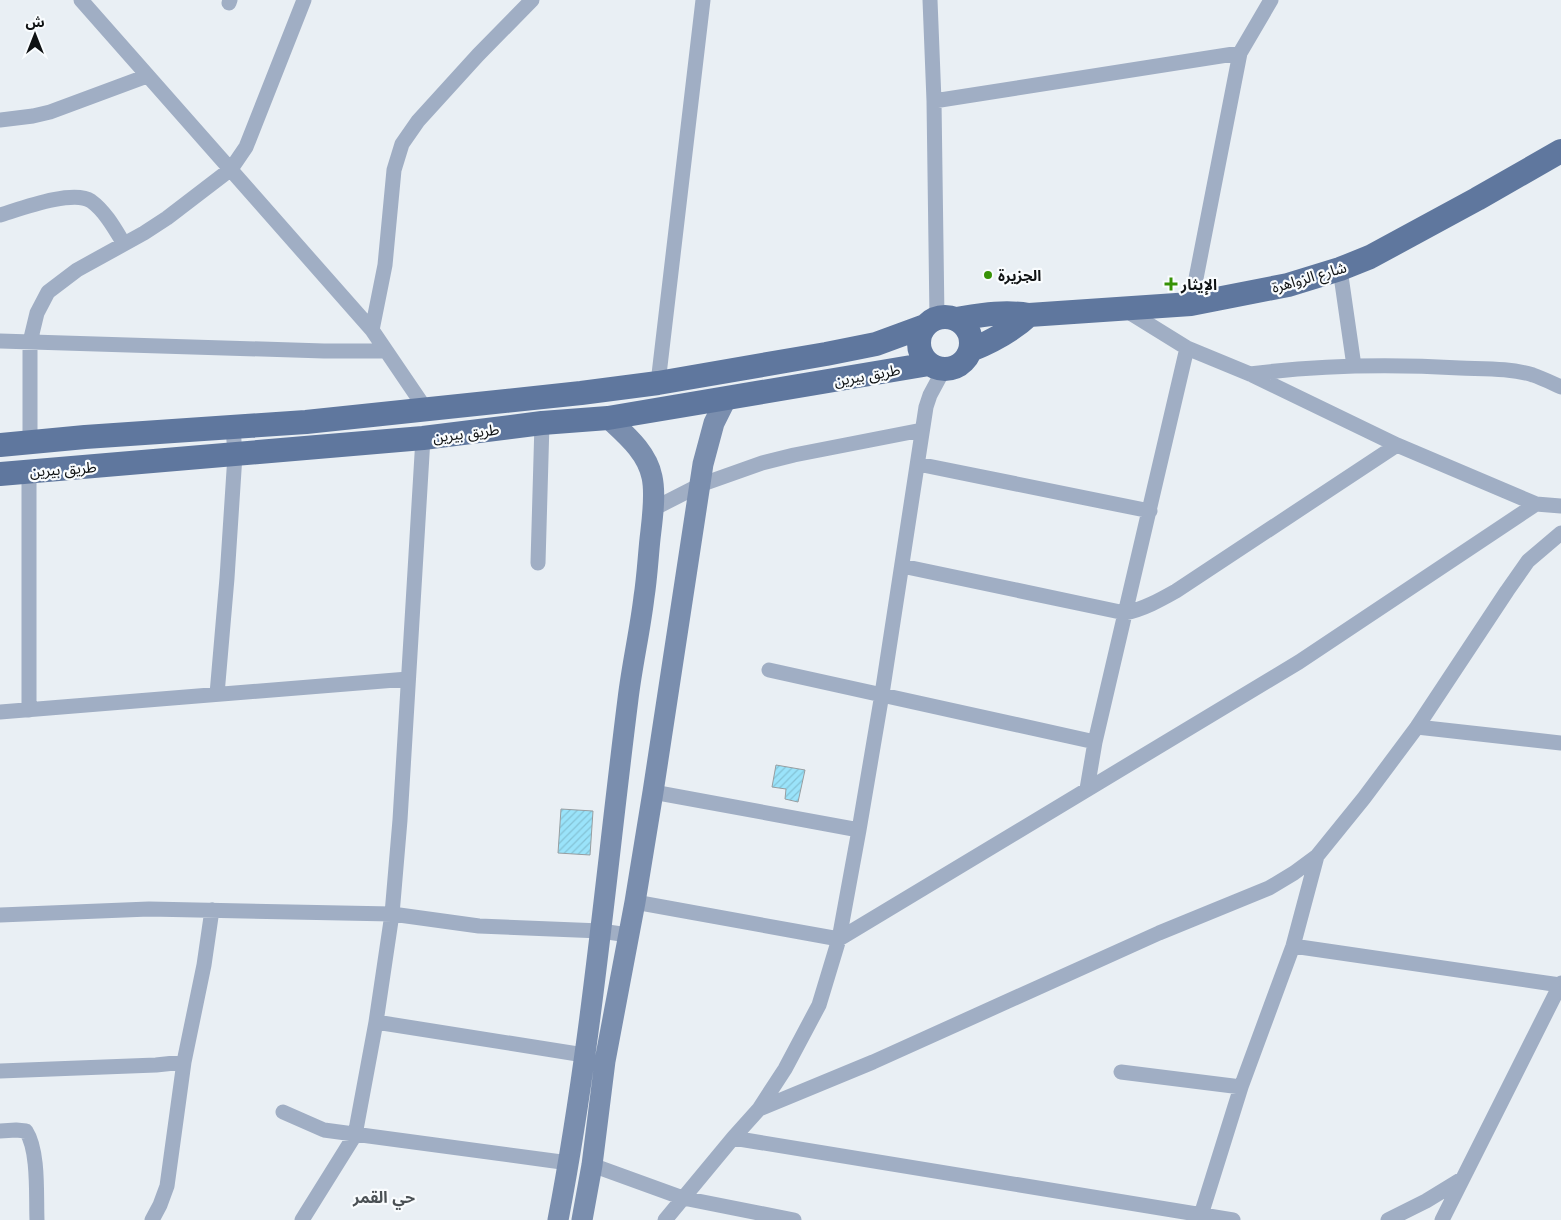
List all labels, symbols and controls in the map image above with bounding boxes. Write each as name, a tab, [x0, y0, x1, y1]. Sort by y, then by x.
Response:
north arrow	[10, 10, 60, 60]
text: ش	[25, 14, 45, 30]
street label: شارع الزواهرة	[1270, 258, 1350, 300]
place label: الجزيرة	[998, 267, 1041, 285]
marker: الجزيرة	[982, 269, 994, 281]
place label: الإيثار	[1180, 276, 1217, 295]
marker: الإيثار	[1165, 278, 1177, 290]
street label: طريق بيرين	[833, 361, 902, 391]
street label: طريق بيرين	[432, 420, 501, 448]
street label: طريق بيرين	[29, 458, 97, 482]
district label: حي القمر	[352, 1189, 415, 1210]

